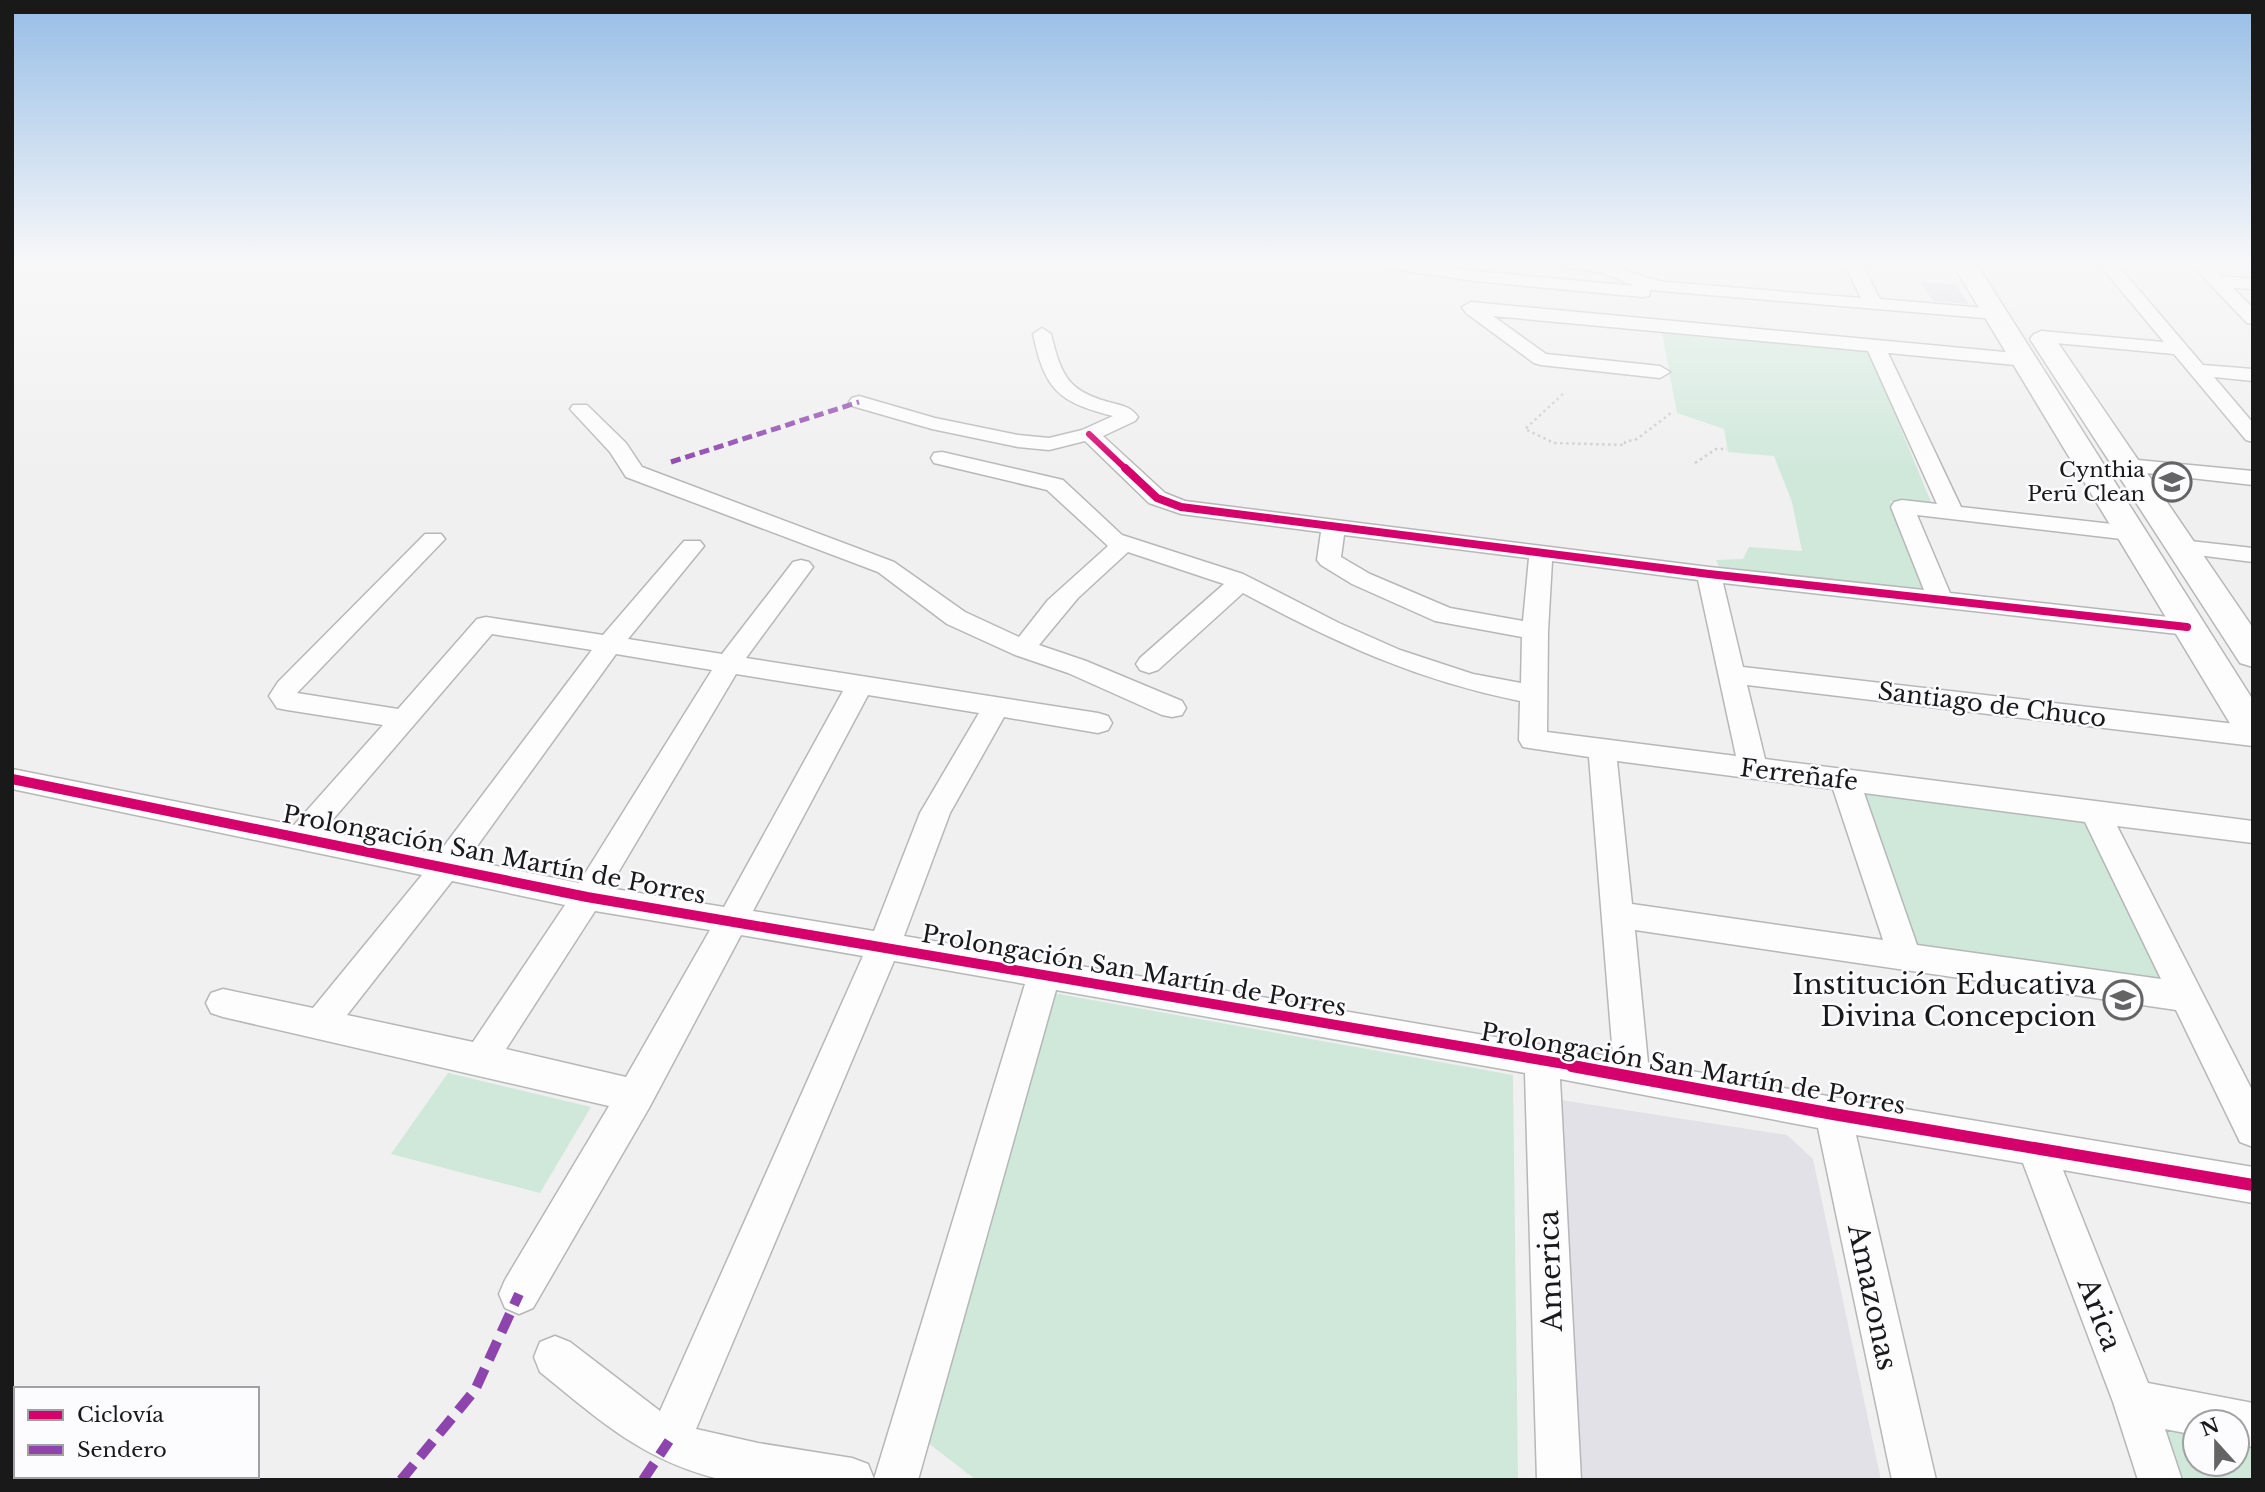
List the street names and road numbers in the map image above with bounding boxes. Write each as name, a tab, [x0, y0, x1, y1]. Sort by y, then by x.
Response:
street label: Santiago de Chuco	[1876, 676, 2108, 733]
street label: Ferreñafe	[1739, 753, 1860, 796]
street label: Prolongación San Martín de Porres	[280, 799, 708, 910]
street label: Prolongación San Martín de Porres	[920, 919, 1349, 1022]
street label: Prolongación San Martín de Porres	[1479, 1017, 1908, 1120]
street label: America	[1531, 1209, 1570, 1333]
street label: Amazonas	[1840, 1220, 1905, 1373]
street label: Arica	[2069, 1272, 2129, 1356]

